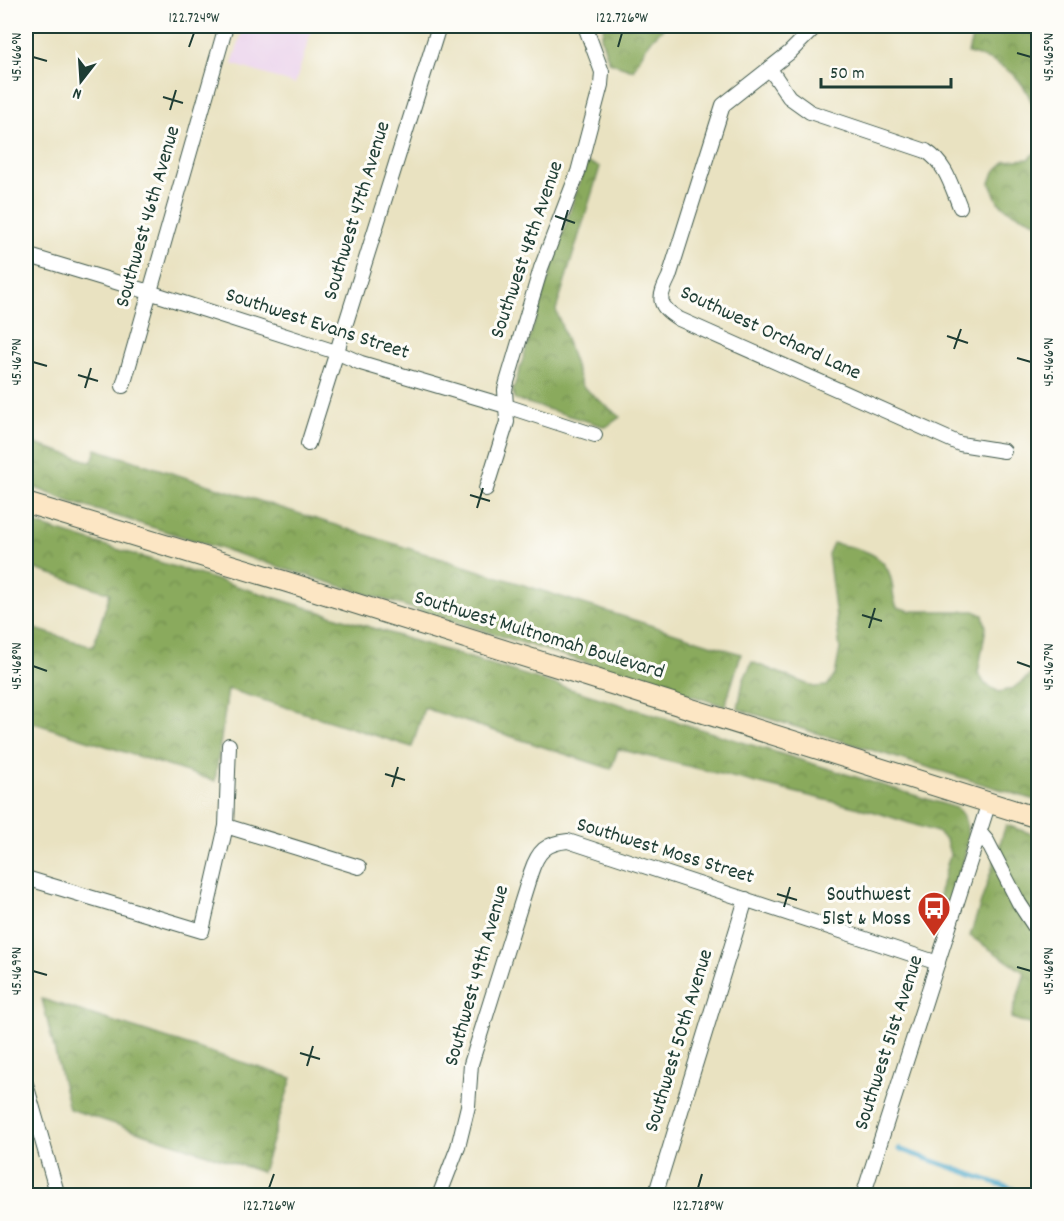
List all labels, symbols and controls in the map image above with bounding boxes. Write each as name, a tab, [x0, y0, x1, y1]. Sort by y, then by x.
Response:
text: 122.724°W	[169, 8, 220, 30]
text: 122.726°W	[596, 8, 648, 30]
text: 45.466°N	[7, 33, 29, 81]
text: 45.465°N	[1039, 33, 1061, 81]
north arrow	[51, 51, 111, 111]
scale bar	[821, 51, 952, 89]
text: 50 m	[830, 62, 865, 87]
text: N	[70, 81, 84, 105]
street label: Southwest 47th Avenue	[317, 118, 399, 304]
street label: Southwest 46th Avenue	[109, 123, 189, 311]
street label: Southwest 48th Avenue	[484, 157, 572, 343]
street label: Southwest Orchard Lane	[674, 279, 866, 389]
street label: Southwest Evans Street	[221, 281, 413, 369]
text: 45.467°N	[7, 338, 29, 386]
text: 45.466°N	[1039, 338, 1061, 386]
street label: Southwest Multnomah Boulevard	[410, 584, 668, 688]
text: 45.468°N	[7, 642, 29, 690]
text: 45.467°N	[1039, 643, 1061, 691]
street label: Southwest Moss Street	[572, 811, 758, 893]
place label: Southwest 51st & Moss	[822, 881, 911, 935]
street label: Southwest 49th Avenue	[438, 882, 518, 1070]
bus stop icon: Southwest 51st & Moss	[916, 890, 952, 937]
street label: Southwest 50th Avenue	[638, 946, 722, 1136]
text: 45.469°N	[7, 947, 29, 995]
text: 45.468°N	[1039, 947, 1061, 995]
street label: Southwest 51st Avenue	[848, 952, 932, 1134]
text: 122.726°W	[243, 1196, 295, 1218]
text: 122.728°W	[673, 1196, 724, 1218]

